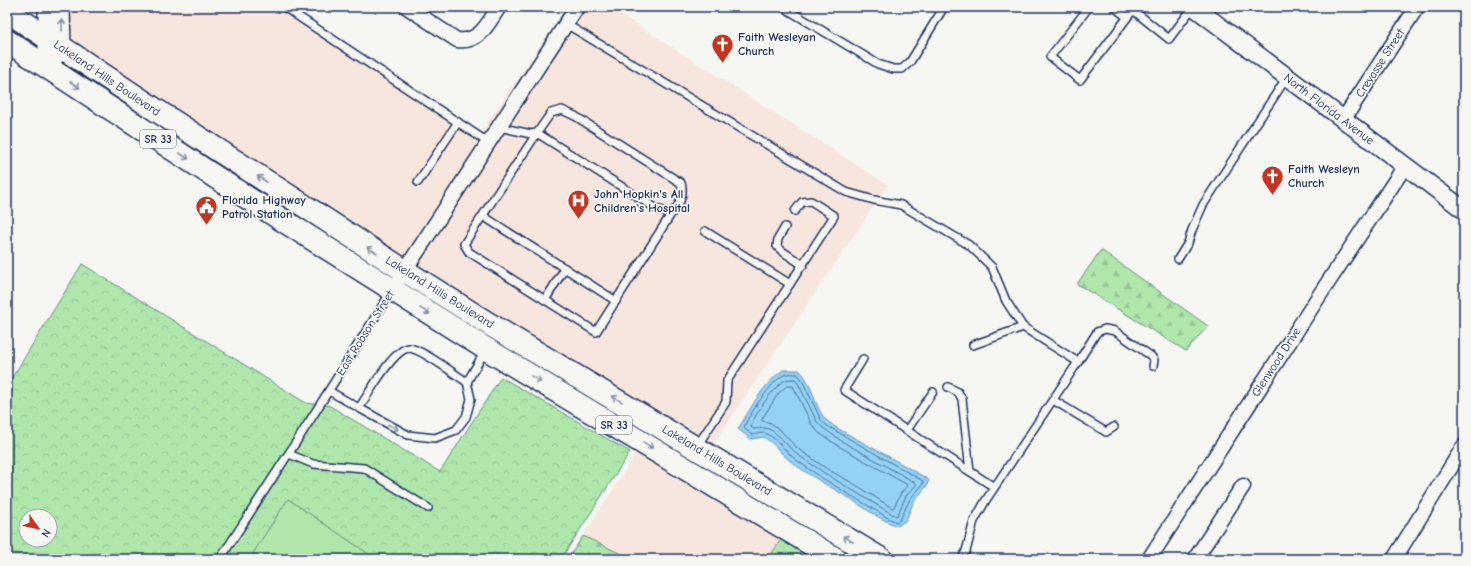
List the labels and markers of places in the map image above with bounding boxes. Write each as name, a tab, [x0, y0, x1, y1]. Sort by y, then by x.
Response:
place label: Faith Wesleyan Church	[738, 30, 816, 58]
church icon: Faith Wesleyan Church	[709, 31, 735, 64]
place label: Faith Wesleyn Church	[1288, 162, 1360, 190]
church icon: Faith Wesleyn Church	[1260, 163, 1286, 196]
place label: John Hopkin's All Children's Hospital	[594, 187, 690, 215]
hospital icon: John Hopkin's All Children's Hospital	[566, 188, 592, 221]
place label: Florida Highway Patrol Station	[222, 193, 306, 221]
public building icon: Florida Highway Patrol Station	[194, 194, 220, 227]

